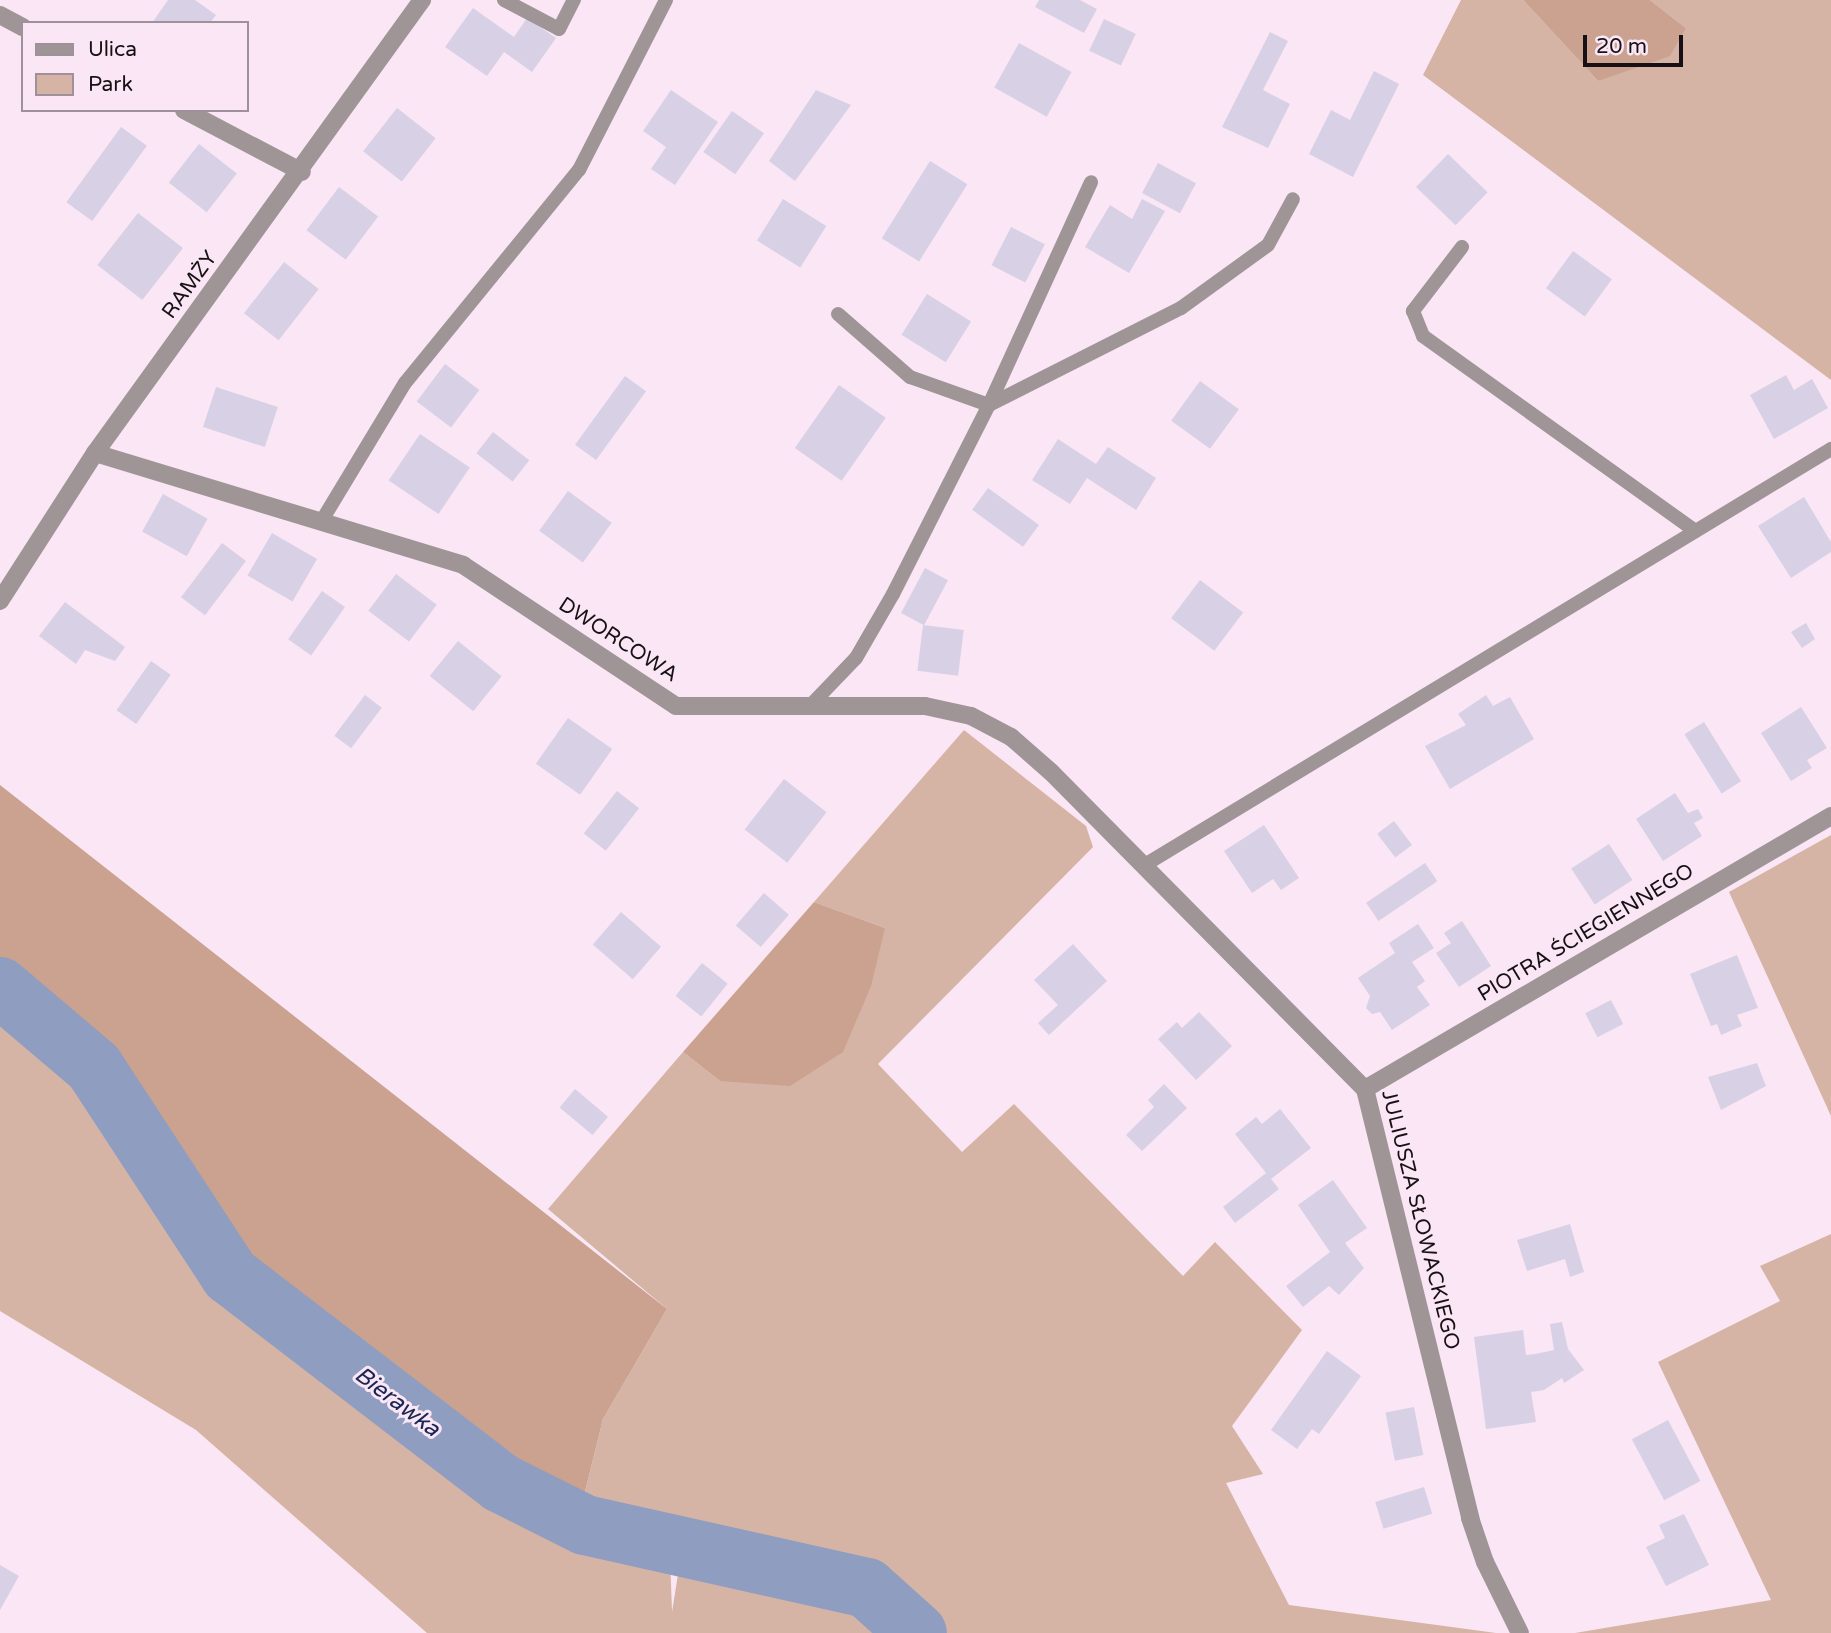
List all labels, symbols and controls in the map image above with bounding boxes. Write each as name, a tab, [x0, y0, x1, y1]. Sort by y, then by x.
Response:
legend	[21, 21, 248, 112]
scale bar	[1586, 21, 1686, 65]
text: 20 m	[1596, 34, 1647, 59]
text: Ulica	[88, 37, 137, 62]
text: Park	[88, 72, 133, 97]
street label: RAMŻY	[157, 246, 223, 324]
street label: DWORCOWA	[554, 592, 682, 688]
street label: PIOTRA ŚCIEGIENNEGO	[1473, 858, 1699, 1008]
street label: JULIUSZA SŁOWACKIEGO	[1376, 1088, 1464, 1352]
water label: Bierawka	[349, 1361, 445, 1443]

